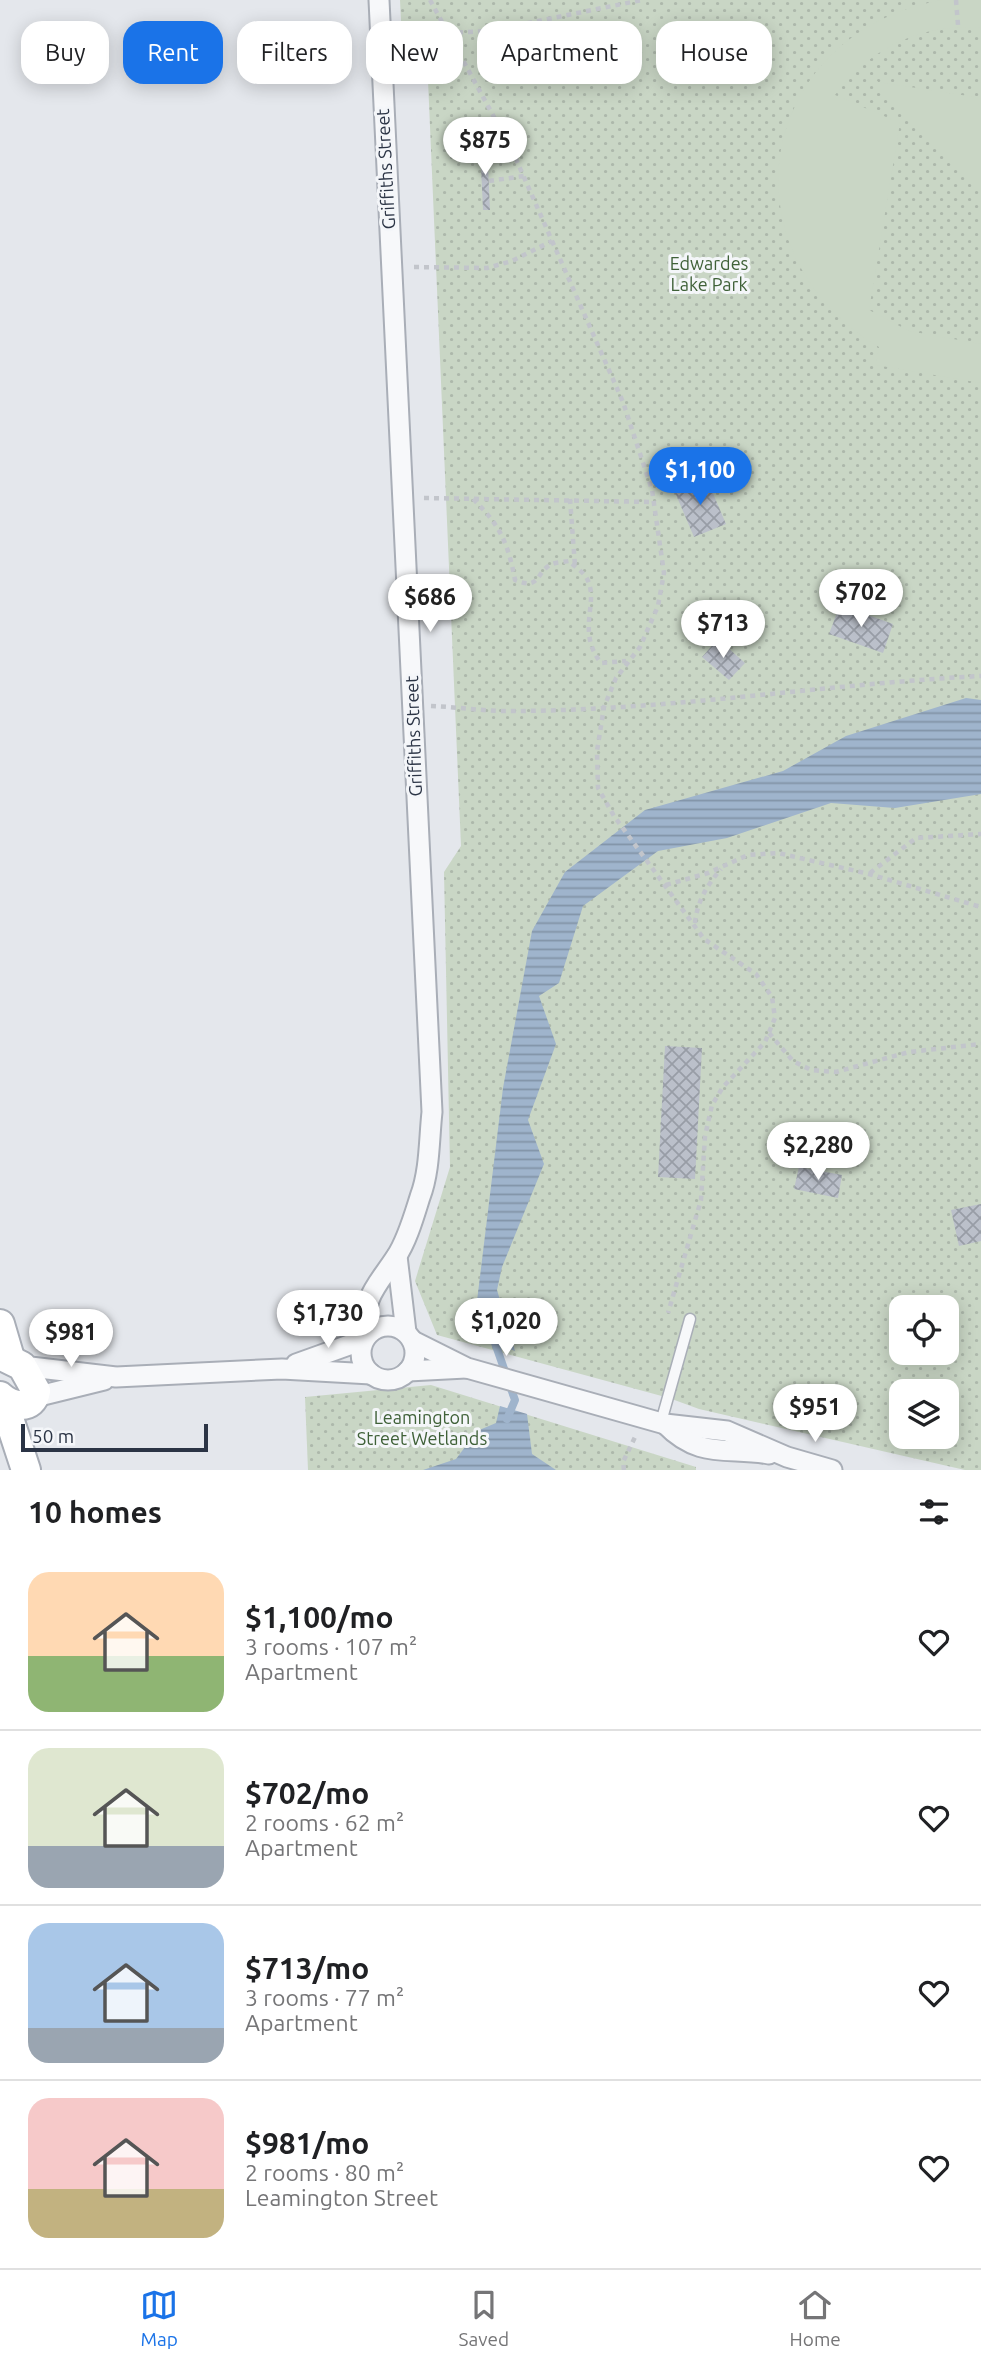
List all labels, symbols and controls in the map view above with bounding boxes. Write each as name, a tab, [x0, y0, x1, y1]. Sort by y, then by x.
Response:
chip: Buy	[21, 21, 109, 84]
chip: Rent	[123, 21, 223, 84]
chip: Filters	[237, 21, 352, 84]
chip: New	[366, 21, 463, 84]
chip: Apartment	[477, 21, 642, 84]
chip: House	[656, 21, 772, 84]
street label: Griffiths Street	[372, 108, 398, 230]
pin: $875	[444, 118, 526, 177]
text: $875	[459, 127, 511, 152]
park label: Edwardes Lake Park	[670, 253, 749, 294]
pin: $1,100	[643, 448, 757, 507]
text: $1,100	[665, 457, 735, 482]
pin: $702	[820, 570, 902, 629]
pin: $686	[389, 574, 471, 634]
text: $702	[835, 579, 887, 604]
text: $686	[404, 584, 456, 609]
pin: $713	[682, 600, 764, 660]
text: $713	[697, 610, 749, 635]
street label: Griffiths Street	[401, 675, 425, 797]
pin: $2,280	[761, 1122, 875, 1182]
text: $2,280	[783, 1132, 853, 1157]
pin: $1,730	[271, 1290, 385, 1350]
map controls	[889, 1295, 959, 1449]
button: locate	[889, 1295, 959, 1365]
pin: $1,020	[449, 1298, 563, 1358]
text: $1,730	[293, 1300, 363, 1325]
text: $1,020	[471, 1308, 541, 1333]
pin: $981	[30, 1310, 112, 1369]
text: $981	[45, 1319, 97, 1344]
button: layers	[889, 1379, 959, 1449]
pin: $951	[774, 1384, 856, 1444]
text: $951	[789, 1394, 841, 1419]
park label: Leamington Street Wetlands	[357, 1407, 487, 1448]
scale bar	[21, 1421, 208, 1453]
text: 50 m	[32, 1425, 74, 1447]
icon: filters	[915, 1493, 953, 1531]
text: 10 homes	[28, 1495, 162, 1529]
icon: home	[84, 1600, 168, 1684]
text: $1,100/mo	[245, 1600, 394, 1634]
icon: heart	[915, 1623, 953, 1661]
text: 3 rooms · 107 m²	[245, 1634, 417, 1659]
text: Apartment	[245, 1659, 358, 1684]
icon: home	[84, 1776, 168, 1860]
text: $702/mo	[245, 1776, 369, 1810]
icon: heart	[915, 1799, 953, 1837]
text: 2 rooms · 62 m²	[245, 1810, 404, 1835]
text: Apartment	[245, 1835, 358, 1860]
icon: home	[84, 1951, 168, 2035]
text: $713/mo	[245, 1951, 369, 1985]
icon: heart	[915, 1974, 953, 2012]
text: 3 rooms · 77 m²	[245, 1985, 404, 2010]
text: Apartment	[245, 2010, 358, 2035]
icon: home	[84, 2126, 168, 2210]
text: $981/mo	[245, 2126, 369, 2160]
icon: heart	[915, 2149, 953, 2187]
text: 2 rooms · 80 m²	[245, 2160, 404, 2185]
text: Leamington Street	[245, 2185, 438, 2210]
tab: Map	[140, 2286, 178, 2350]
tab: Saved	[459, 2286, 509, 2350]
tab: Home	[790, 2286, 841, 2350]

